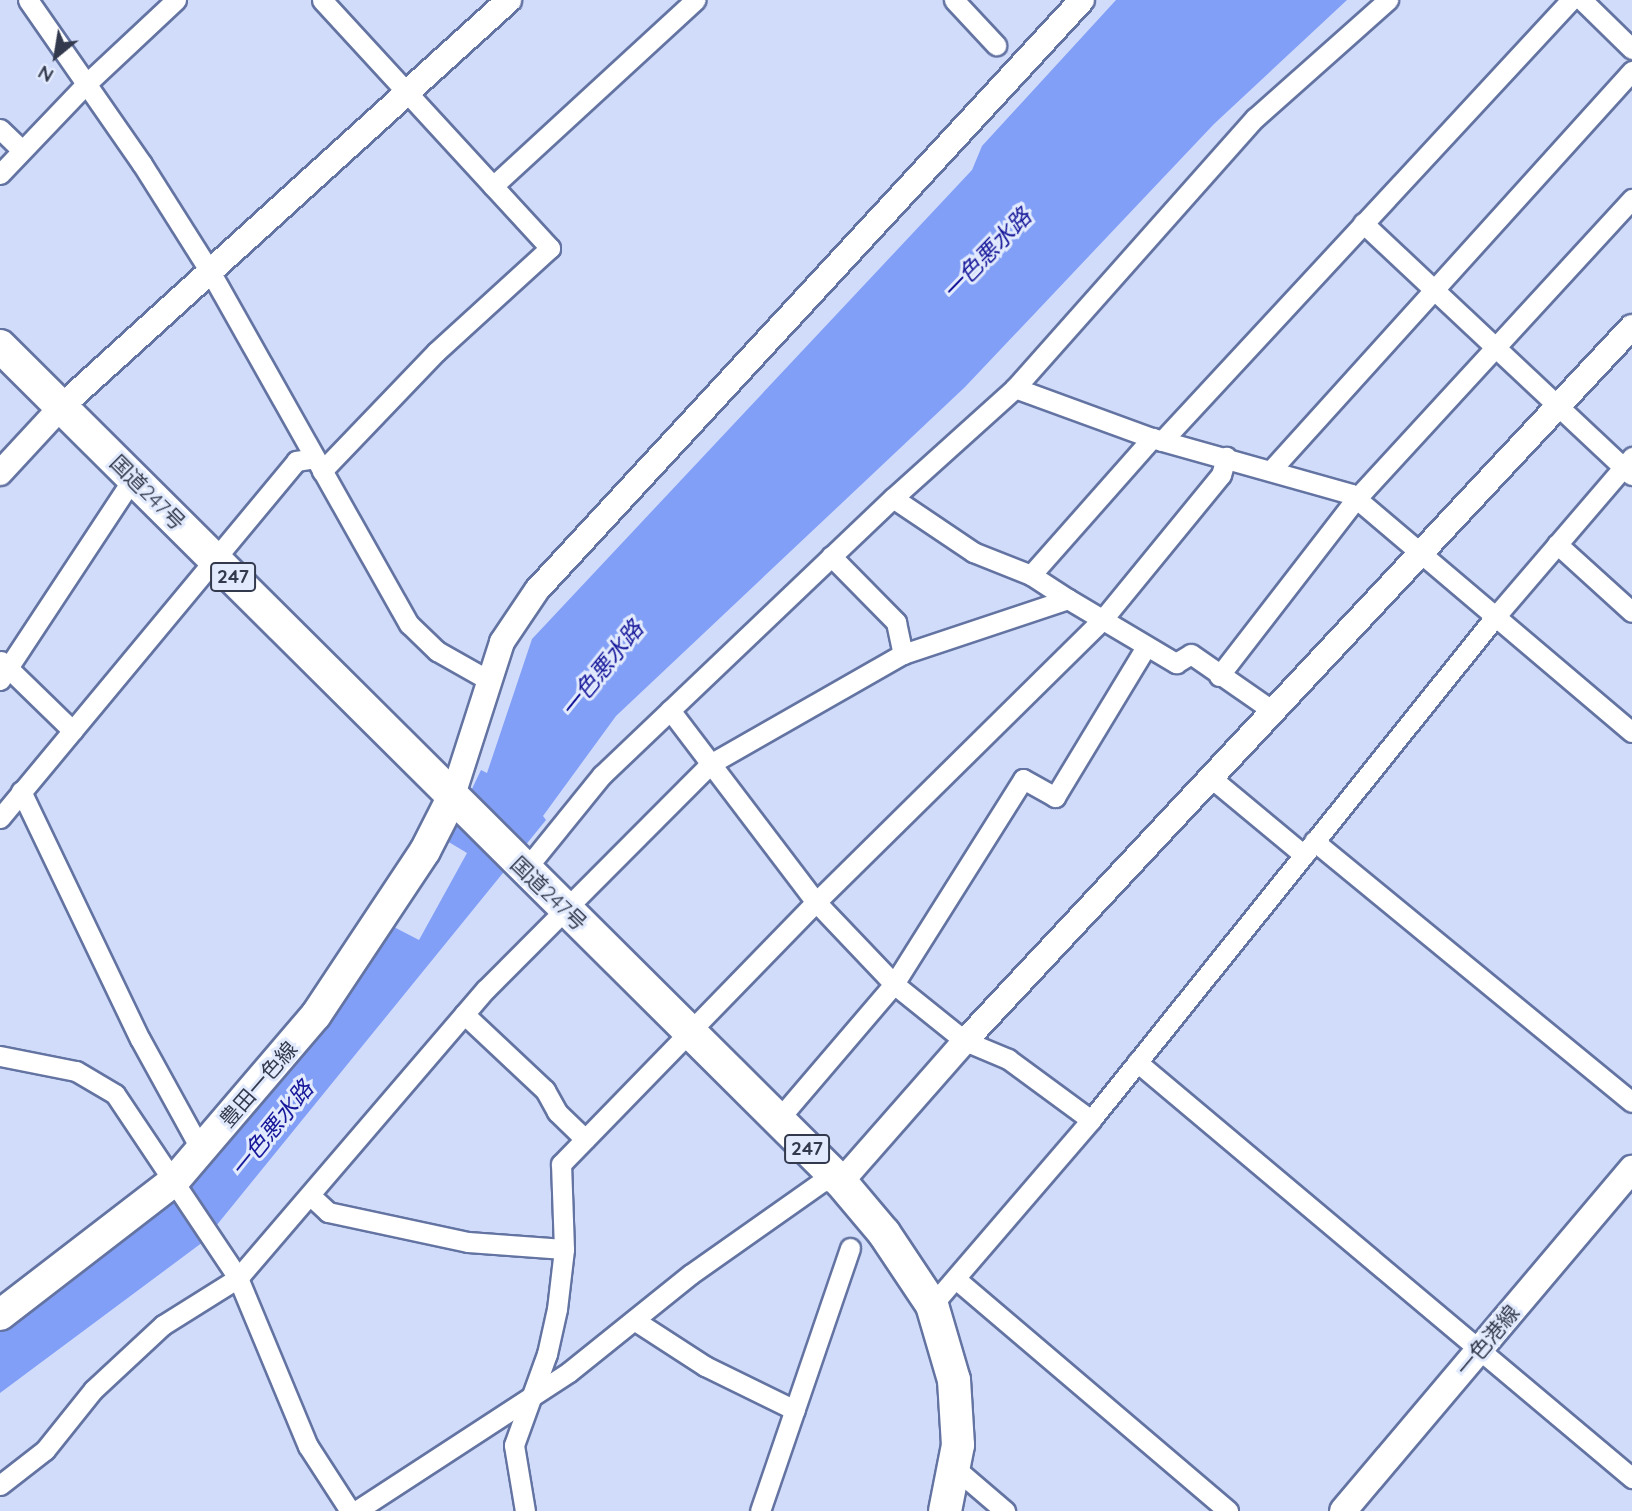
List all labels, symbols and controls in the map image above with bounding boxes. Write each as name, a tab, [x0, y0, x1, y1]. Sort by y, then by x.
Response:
north arrow	[21, 21, 91, 91]
text: N	[33, 60, 58, 88]
water label: 一色悪水路	[937, 203, 1037, 305]
street label: 国道247号	[105, 449, 191, 535]
road number: 247	[208, 562, 258, 592]
water label: 一色悪水路	[555, 616, 649, 722]
street label: 国道247号	[506, 851, 592, 935]
street label: 豊田一色線	[214, 1036, 302, 1132]
water label: 一色悪水路	[225, 1076, 319, 1182]
road number: 247	[782, 1134, 832, 1164]
street label: 一色港線	[1450, 1300, 1524, 1380]

